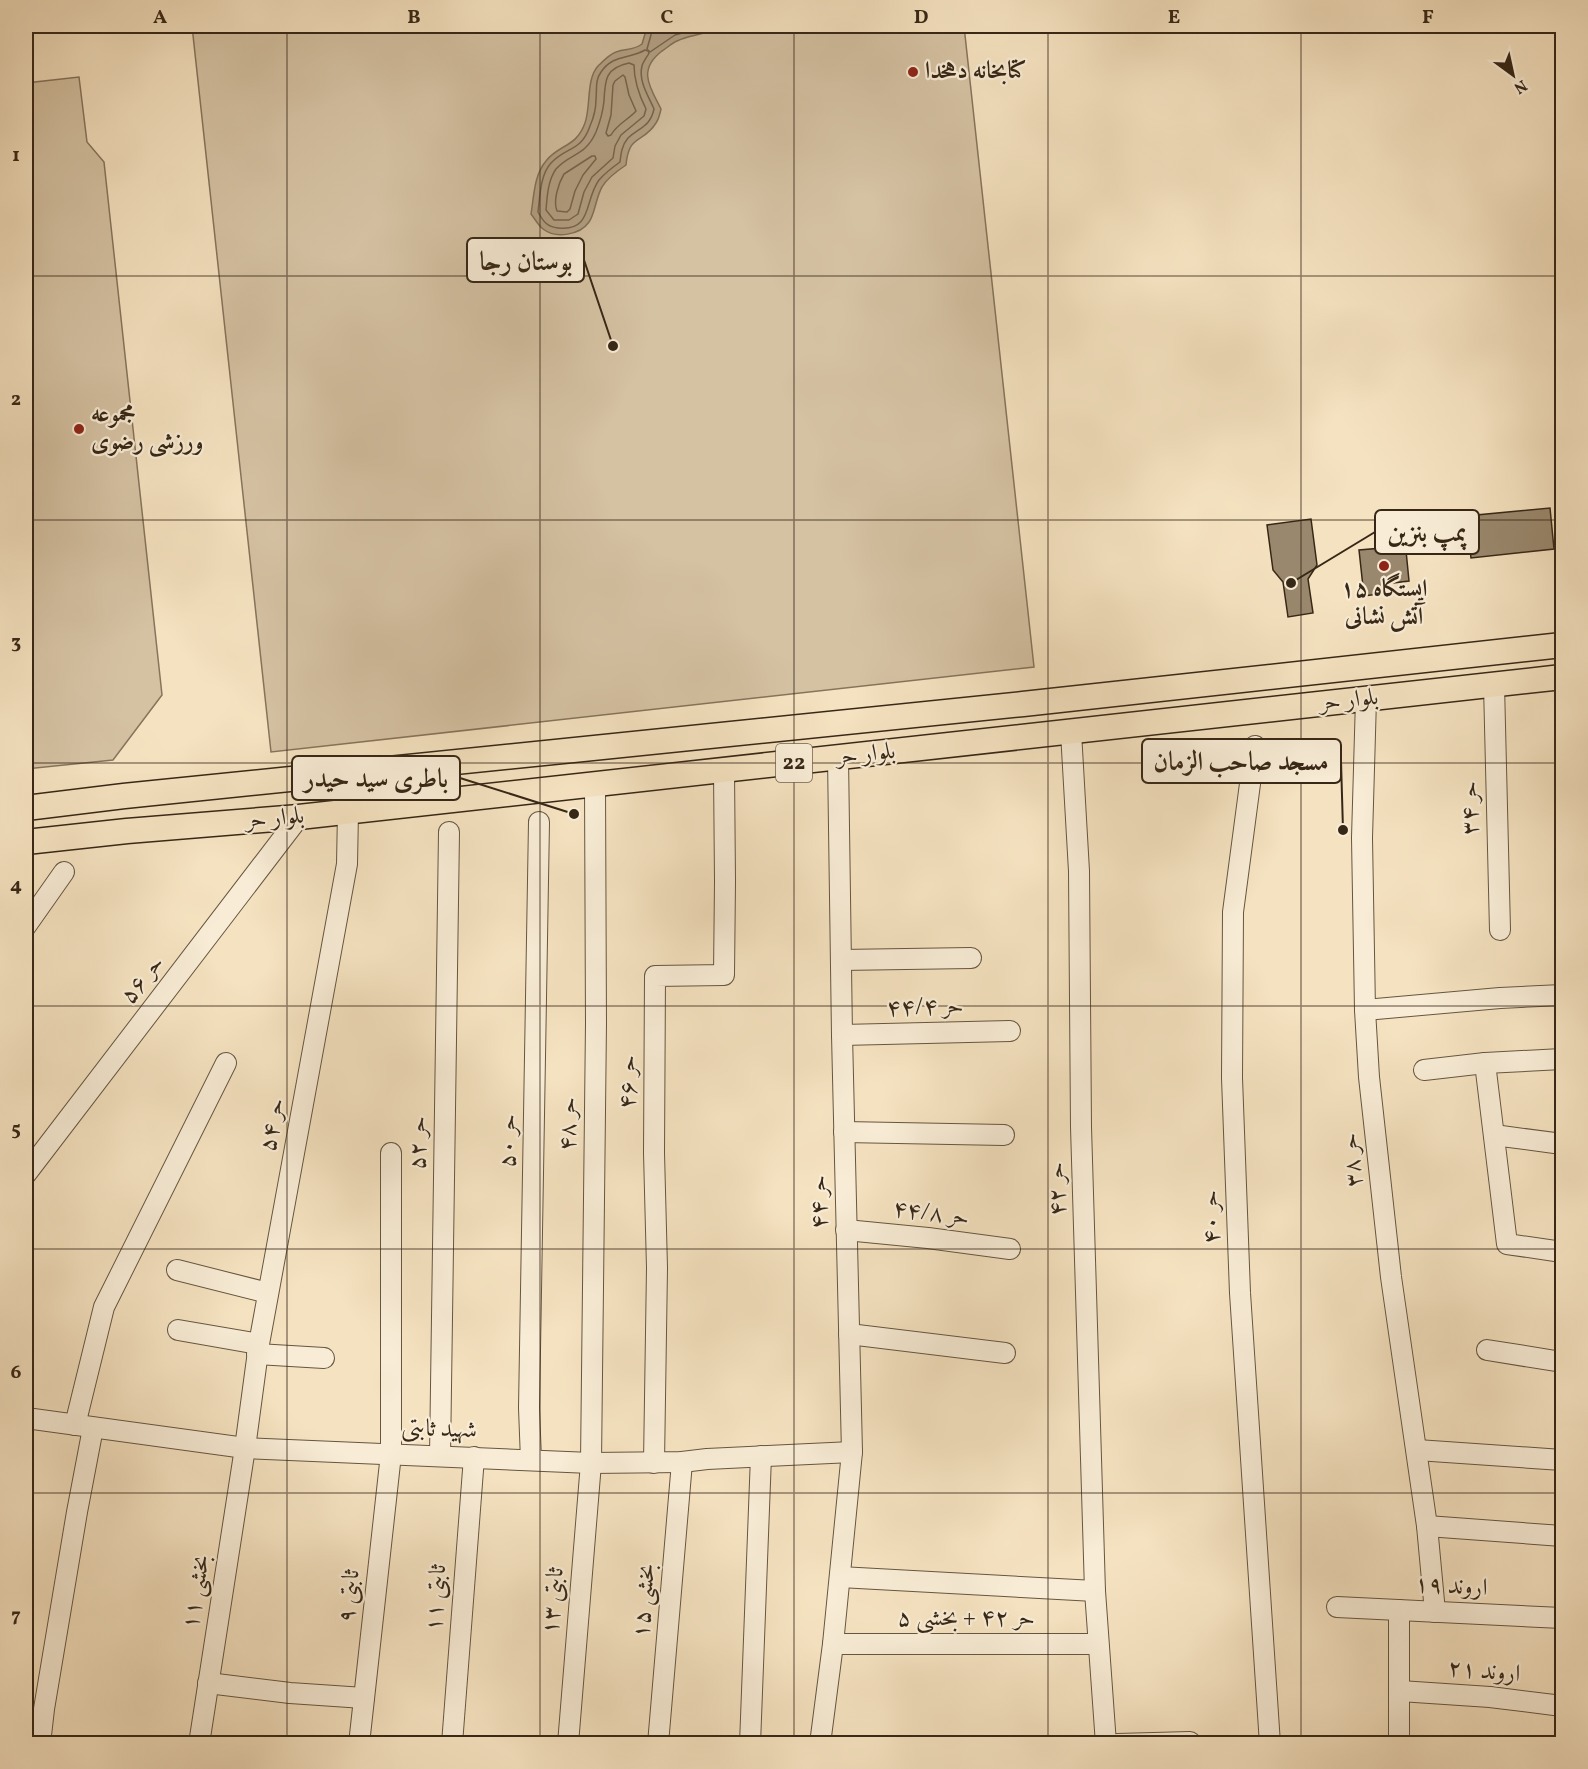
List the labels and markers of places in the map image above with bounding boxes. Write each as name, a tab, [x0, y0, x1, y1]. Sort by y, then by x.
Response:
place label: کتابخانه دهخدا	[925, 55, 1026, 89]
marker: کتابخانه دهخدا	[906, 65, 920, 79]
callout: بوستان رجا	[467, 238, 584, 282]
place label: مجموعه ورزشی رضوی	[91, 398, 203, 460]
marker: مجموعه ورزشی رضوی	[72, 422, 86, 436]
callout: پمپ بنزین	[1375, 510, 1479, 554]
marker: ایستگاه ۱۵ آتش نشانی	[1377, 559, 1391, 573]
place label: ایستگاه ۱۵ آتش نشانی	[1340, 572, 1428, 635]
callout: مسجد صاحب الزمان	[1142, 739, 1341, 783]
callout: باطری سید حیدر	[292, 756, 460, 800]

